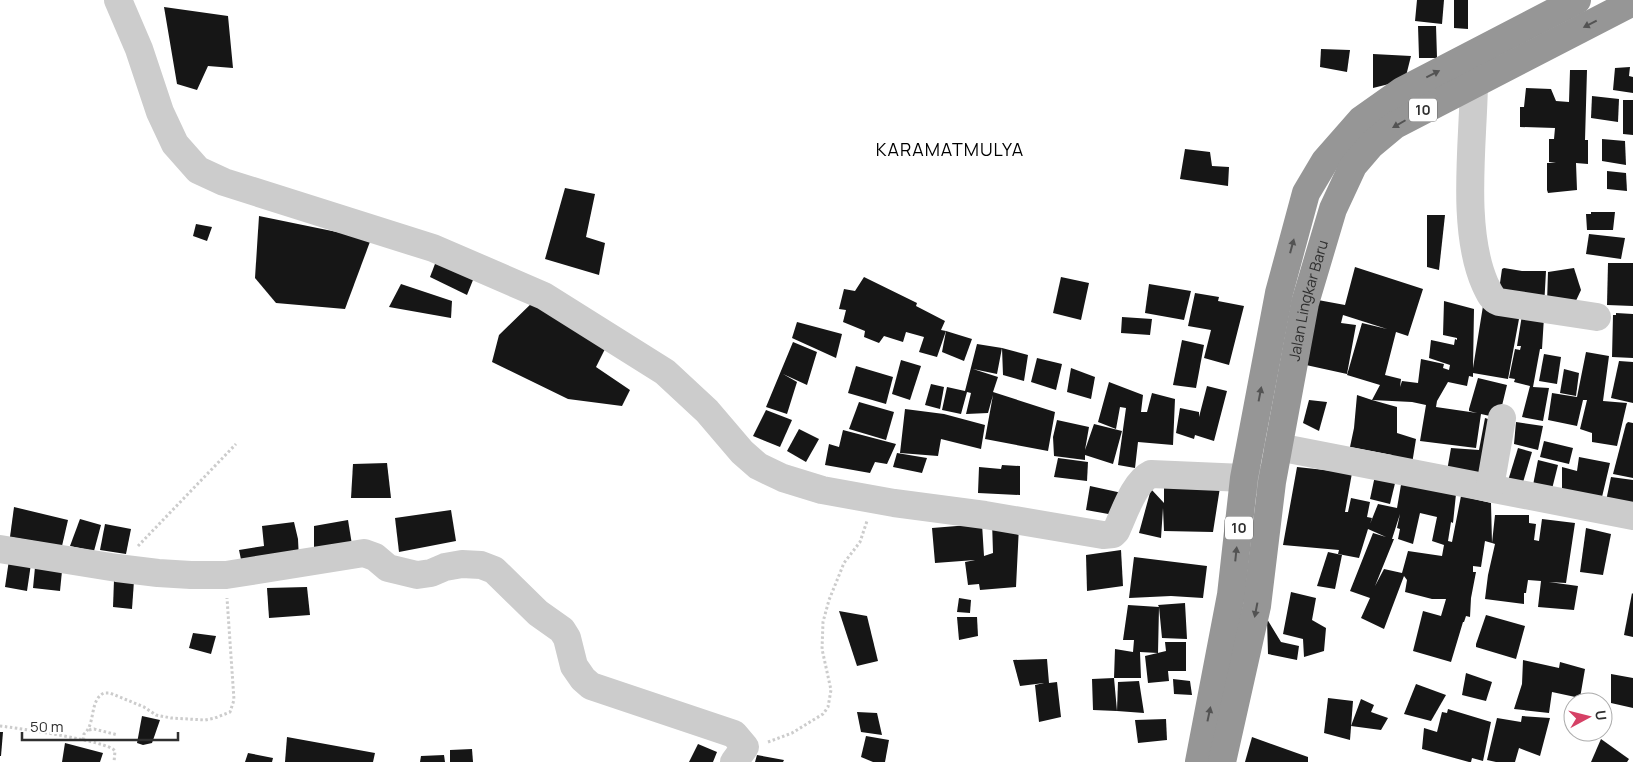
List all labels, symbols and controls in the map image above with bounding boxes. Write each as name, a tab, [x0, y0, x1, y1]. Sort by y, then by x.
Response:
one-way arrow	[1582, 20, 1597, 28]
one-way arrow	[1426, 70, 1441, 78]
road number: 10	[1409, 98, 1437, 122]
one-way arrow	[1393, 119, 1406, 128]
district label: KARAMATMULYA	[876, 137, 1024, 161]
street label: Jalan Lingkar Baru	[1284, 237, 1333, 363]
one-way arrow	[1288, 239, 1296, 254]
one-way arrow	[1257, 385, 1265, 401]
road number: 10	[1225, 516, 1253, 540]
one-way arrow	[1232, 546, 1240, 562]
one-way arrow	[1251, 603, 1259, 619]
north arrow	[1563, 692, 1613, 742]
one-way arrow	[1205, 707, 1213, 722]
text: U	[1591, 709, 1611, 722]
scale bar	[22, 710, 179, 742]
text: 50 m	[30, 716, 64, 737]

